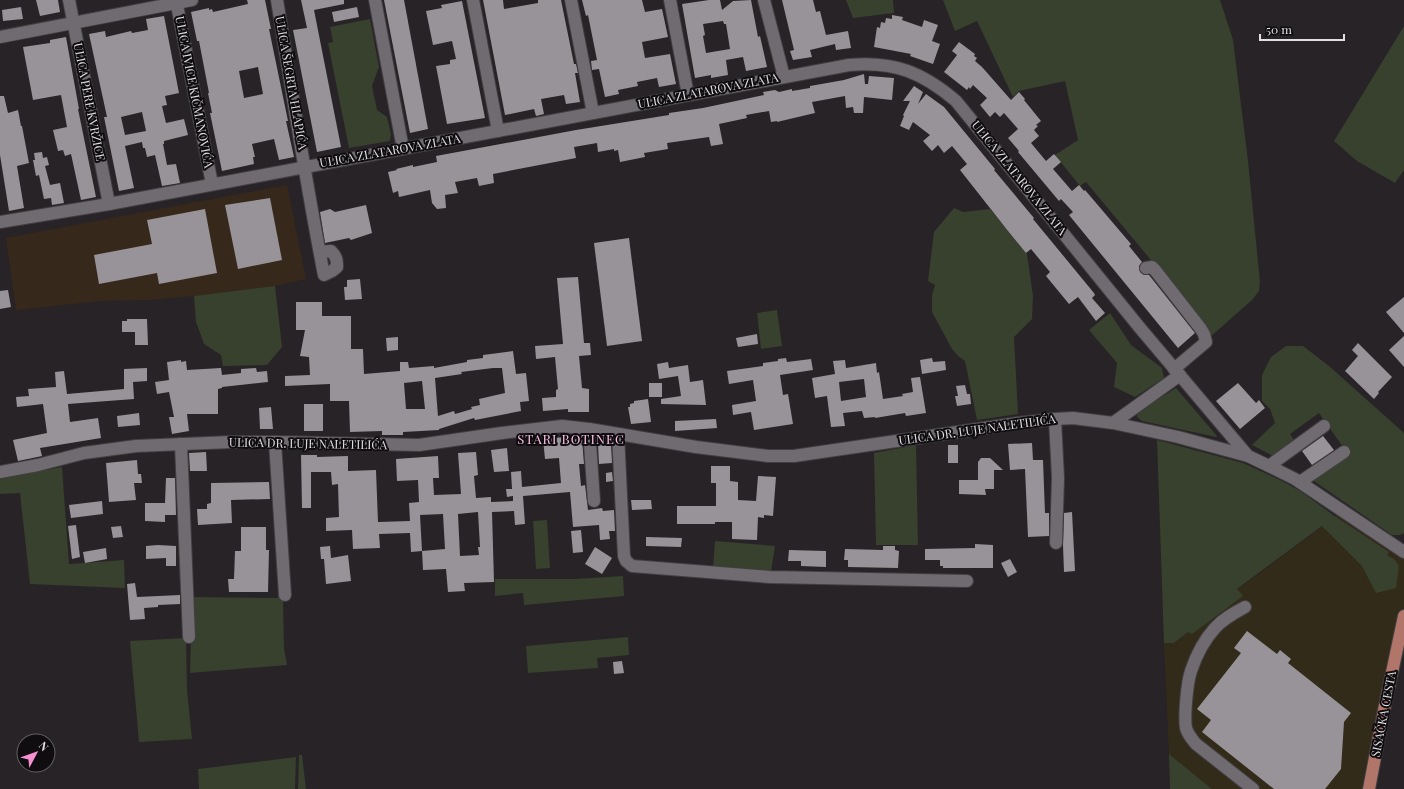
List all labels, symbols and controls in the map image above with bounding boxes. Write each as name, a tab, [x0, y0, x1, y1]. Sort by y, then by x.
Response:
street label: ULICA IVICE KIČMANOVIĆA	[172, 14, 218, 170]
street label: ULICA ŠEGRTA HLAPIĆA	[272, 15, 312, 151]
scale bar	[1260, 16, 1344, 42]
text: 50 m	[1266, 21, 1292, 37]
street label: ULICA PERE KVRŽICE	[71, 41, 109, 162]
street label: ULICA ZLATAROVA ZLATA	[636, 68, 780, 111]
street label: ULICA ZLATAROVA ZLATA	[969, 117, 1071, 238]
street label: ULICA ZLATAROVA ZLATA	[318, 130, 462, 170]
street label: ULICA DR. LUJE NALETILIĆA	[897, 410, 1057, 448]
district label: STARI BOTINEC	[517, 430, 625, 447]
street label: ULICA DR. LUJE NALETILIĆA	[229, 434, 388, 452]
street label: SISAČKA CESTA	[1367, 669, 1399, 758]
north arrow	[16, 733, 56, 773]
text: N	[36, 738, 52, 754]

